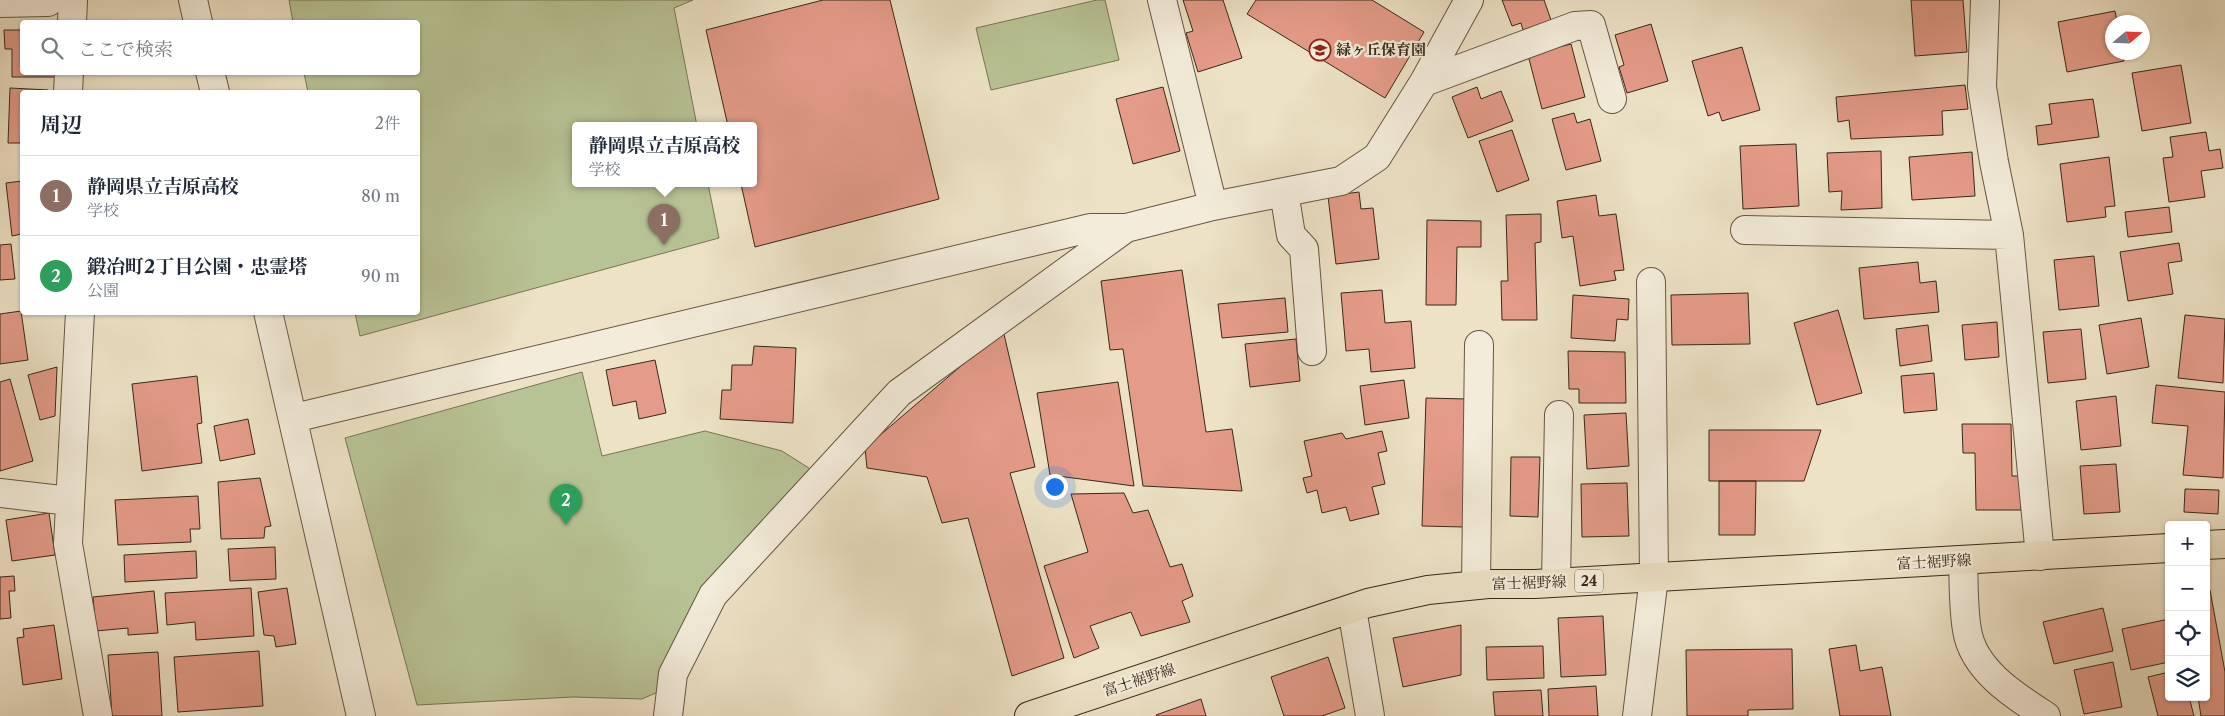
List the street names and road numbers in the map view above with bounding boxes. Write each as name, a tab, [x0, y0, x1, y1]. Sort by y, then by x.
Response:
street label: 富士裾野線	[1896, 550, 1972, 573]
road number: 24	[1575, 570, 1603, 592]
street label: 富士裾野線	[1491, 572, 1567, 593]
street label: 富士裾野線	[1100, 659, 1177, 700]

